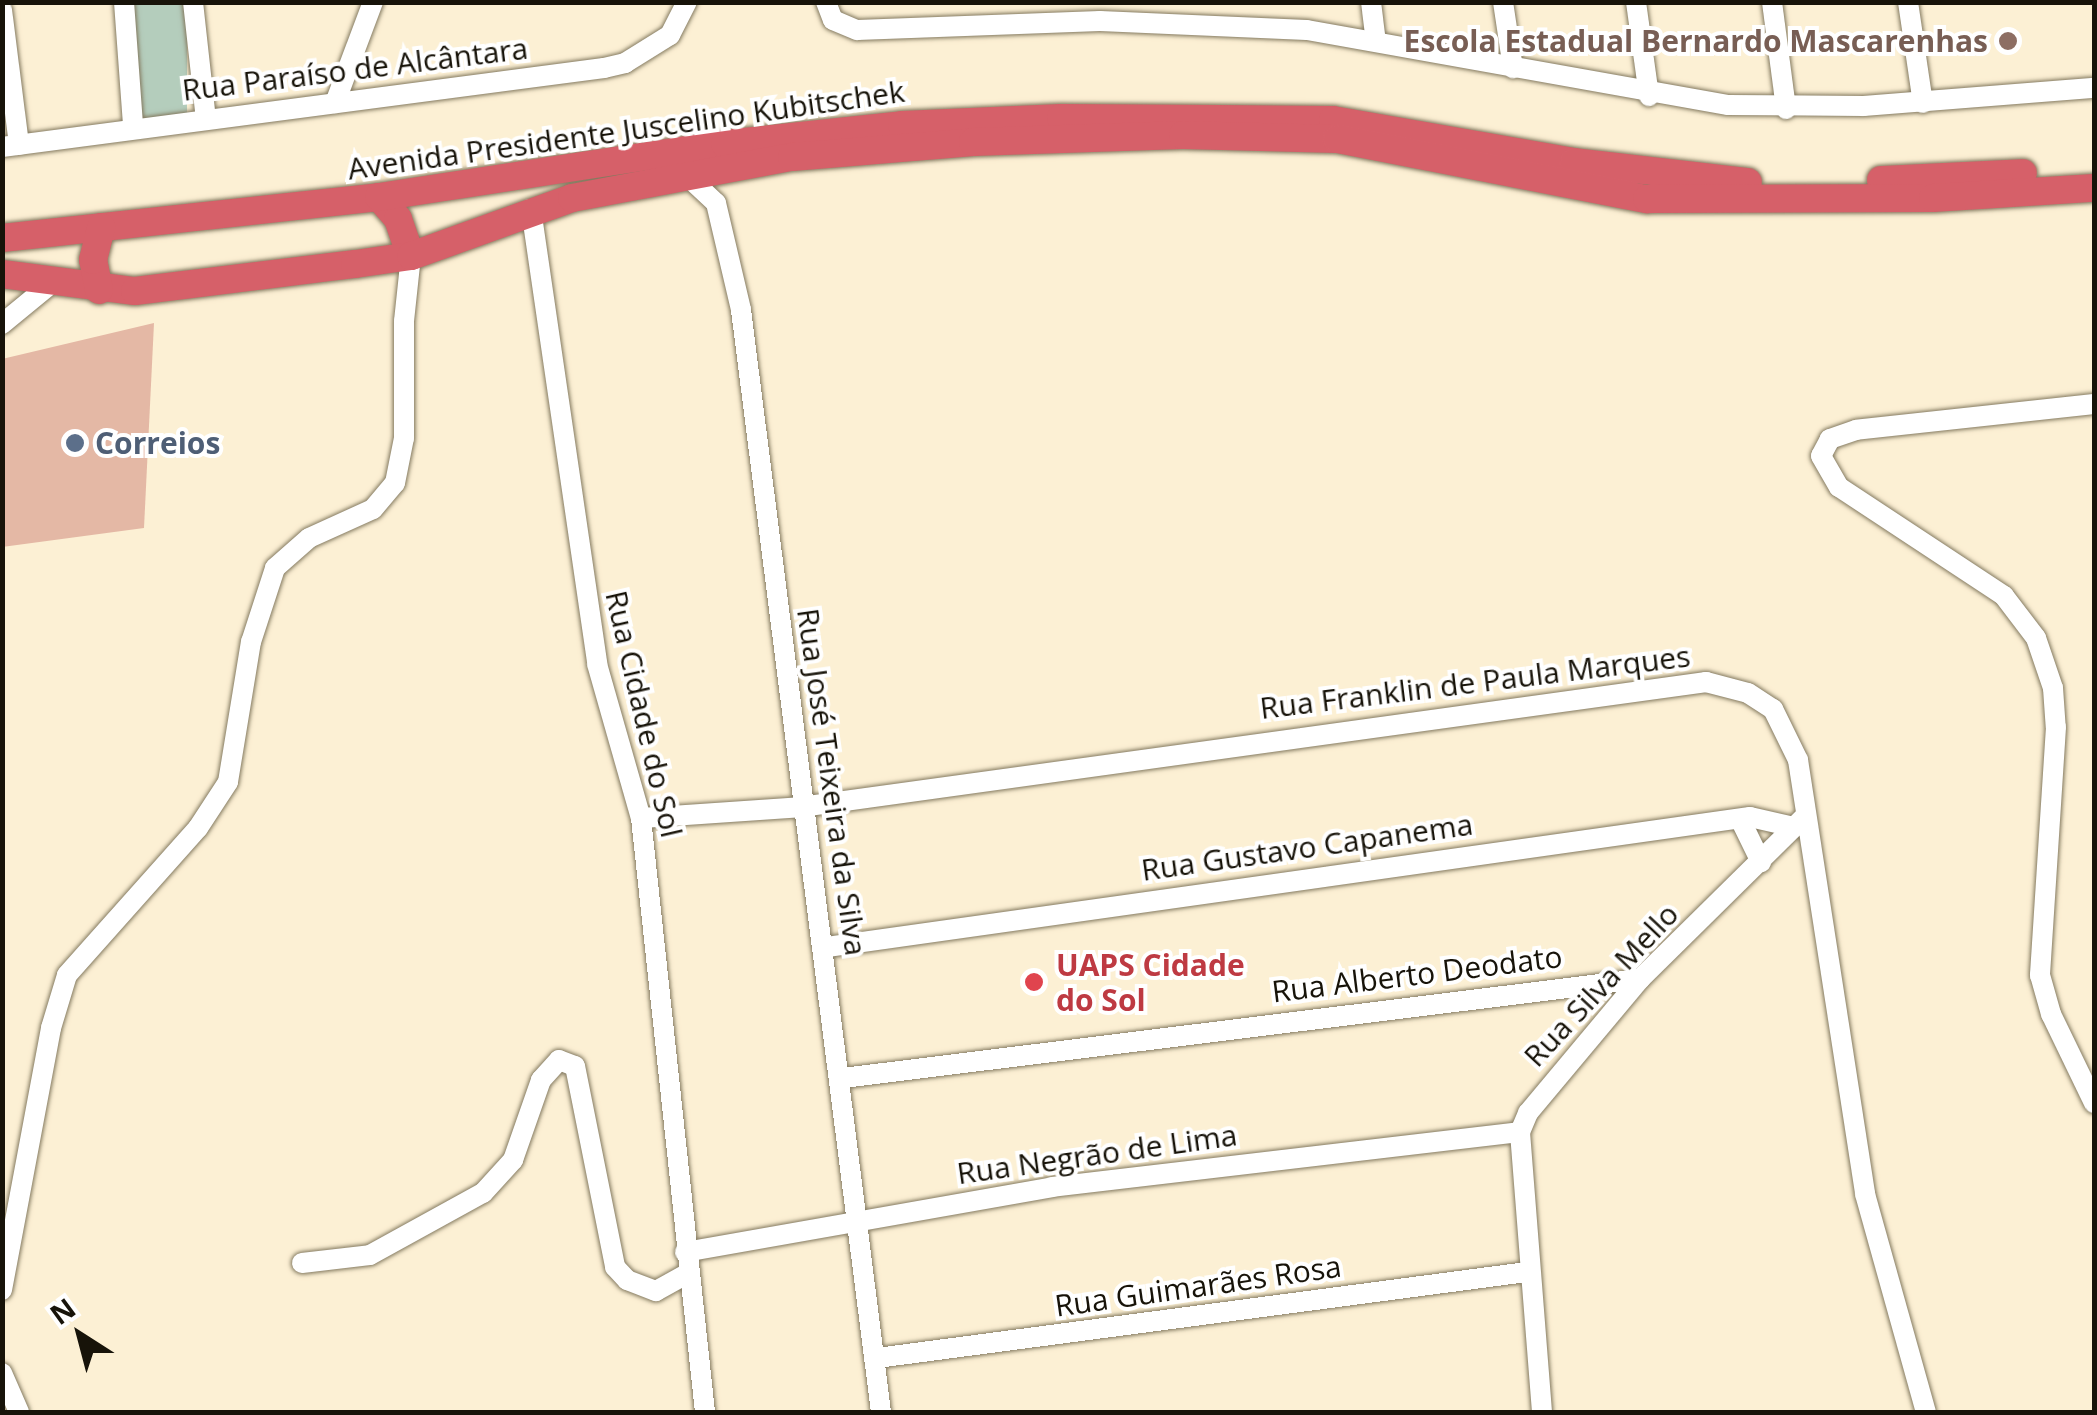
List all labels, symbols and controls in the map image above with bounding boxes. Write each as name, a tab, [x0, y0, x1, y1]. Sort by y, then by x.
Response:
place label: Escola Estadual Bernardo Mascarenhas	[1404, 23, 1988, 59]
street label: Rua Paraíso de Alcântara	[180, 30, 530, 108]
marker: Escola Estadual Bernardo Mascarenhas	[1997, 30, 2019, 52]
street label: Avenida Presidente Juscelino Kubitschek	[345, 73, 907, 187]
place label: Correios	[95, 425, 220, 461]
marker: Correios	[64, 432, 86, 454]
street label: Rua Cidade do Sol	[598, 587, 690, 841]
street label: Rua José Teixeira da Silva	[790, 606, 874, 958]
street label: Rua Franklin de Paula Marques	[1258, 638, 1692, 726]
street label: Rua Gustavo Capanema	[1139, 806, 1475, 888]
street label: Rua Silva Mello	[1516, 896, 1686, 1074]
street label: Rua Alberto Deodato	[1270, 938, 1564, 1010]
place label: UAPS Cidade do Sol	[1056, 947, 1245, 1018]
marker: UAPS Cidade do Sol	[1021, 969, 1047, 995]
street label: Rua Negrão de Lima	[955, 1117, 1239, 1191]
street label: Rua Guimarães Rosa	[1052, 1248, 1344, 1324]
north arrow	[30, 1285, 130, 1385]
text: N	[42, 1289, 83, 1333]

